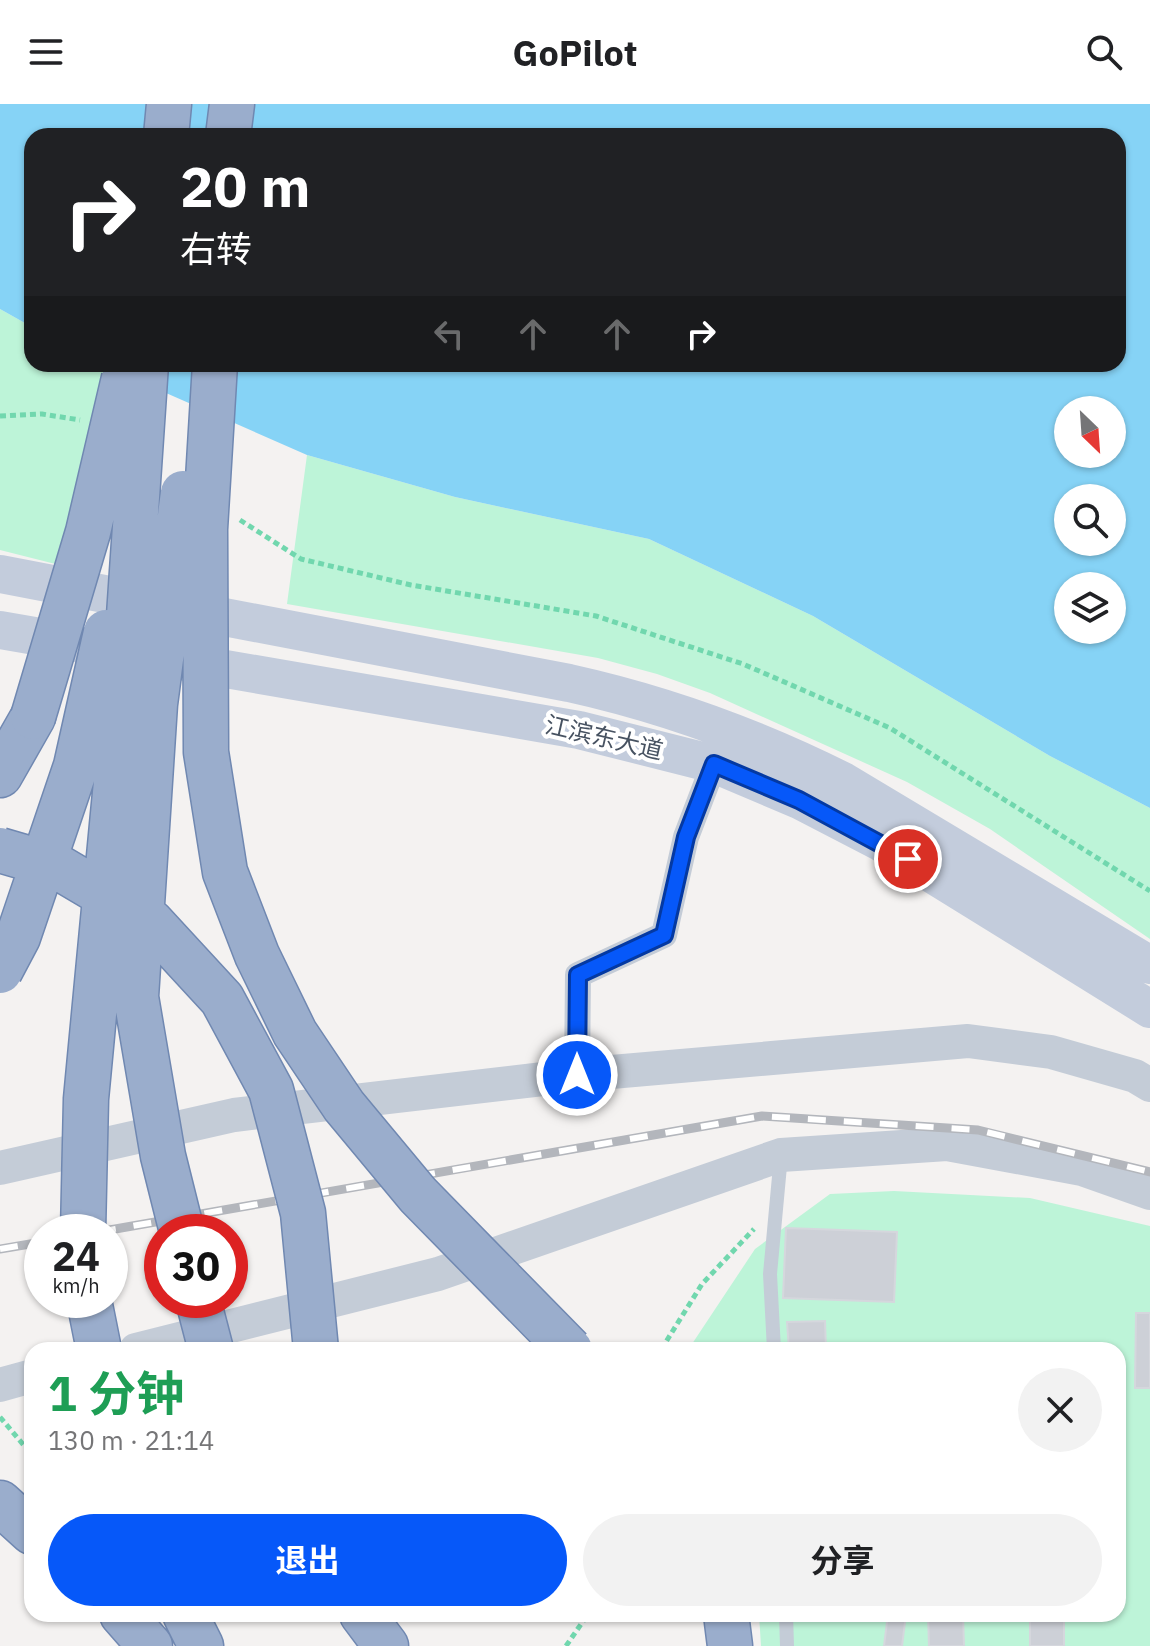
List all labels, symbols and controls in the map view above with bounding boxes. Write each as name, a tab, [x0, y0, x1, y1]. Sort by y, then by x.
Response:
text: GoPilot	[513, 29, 637, 76]
icon: menu	[24, 30, 68, 74]
icon: search	[1082, 30, 1126, 74]
text: 20 m	[180, 150, 310, 222]
icon: right	[48, 160, 152, 264]
text: 右转	[180, 225, 252, 272]
icon: left	[427, 312, 471, 356]
icon: ahead	[511, 312, 555, 356]
icon: ahead	[595, 312, 639, 356]
icon: right	[679, 312, 723, 356]
north arrow	[1054, 396, 1126, 468]
map controls	[1054, 396, 1126, 644]
button: search	[1054, 484, 1126, 556]
button: layers	[1054, 572, 1126, 644]
street label: 江滨东大道	[542, 708, 666, 766]
pin	[874, 825, 942, 893]
icon: arrive	[886, 837, 930, 881]
position arrow	[535, 1033, 619, 1117]
speed limit sign: 30	[144, 1214, 248, 1318]
text: 24	[52, 1230, 100, 1282]
text: km/h	[52, 1272, 100, 1299]
text: 1 分钟	[48, 1362, 184, 1424]
button: close	[1018, 1368, 1102, 1452]
text: 130 m · 21:14	[48, 1423, 214, 1457]
button: 退出	[48, 1514, 567, 1606]
button: 分享	[583, 1514, 1102, 1606]

